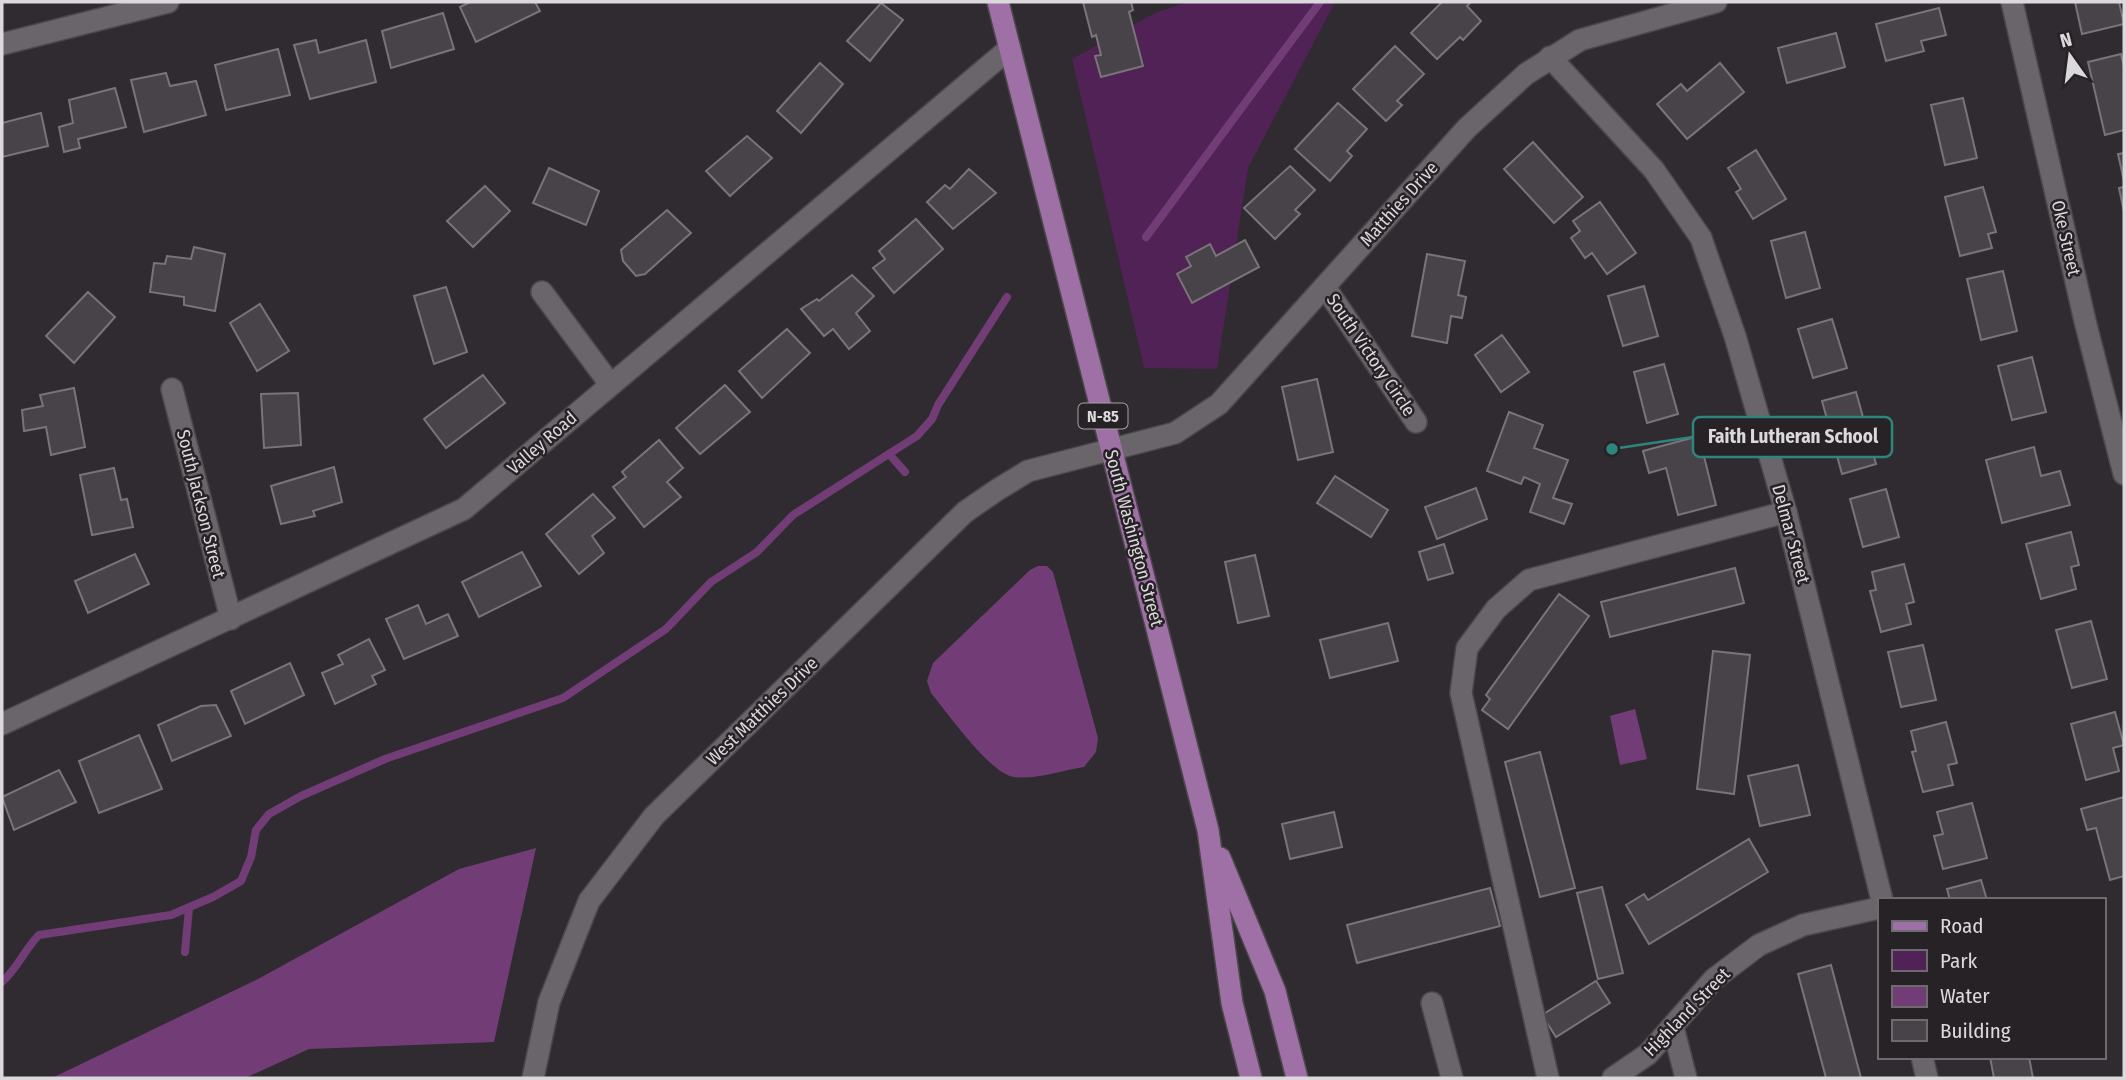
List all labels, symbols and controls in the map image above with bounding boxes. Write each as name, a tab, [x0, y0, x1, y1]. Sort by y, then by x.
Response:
north arrow	[2035, 21, 2105, 91]
text: N	[2058, 27, 2074, 53]
street label: Matthies Drive	[1355, 157, 1443, 251]
street label: Oke Street	[2047, 198, 2085, 278]
street label: South Victory Circle	[1322, 290, 1420, 421]
road number: N-85	[1078, 404, 1128, 428]
street label: Valley Road	[503, 407, 581, 479]
callout: Faith Lutheran School	[1693, 417, 1892, 457]
text: Faith Lutheran School	[1708, 425, 1879, 448]
street label: South Jackson Street	[172, 427, 230, 581]
street label: South Washington Street	[1100, 447, 1168, 629]
street label: Delmar Street	[1767, 482, 1815, 586]
street label: West Matthies Drive	[702, 652, 822, 770]
legend	[1878, 898, 2105, 1059]
text: Road	[1940, 913, 1984, 939]
text: Park	[1940, 948, 1978, 974]
street label: Highland Street	[1639, 963, 1735, 1061]
text: Water	[1940, 983, 1990, 1009]
text: Building	[1940, 1018, 2011, 1044]

